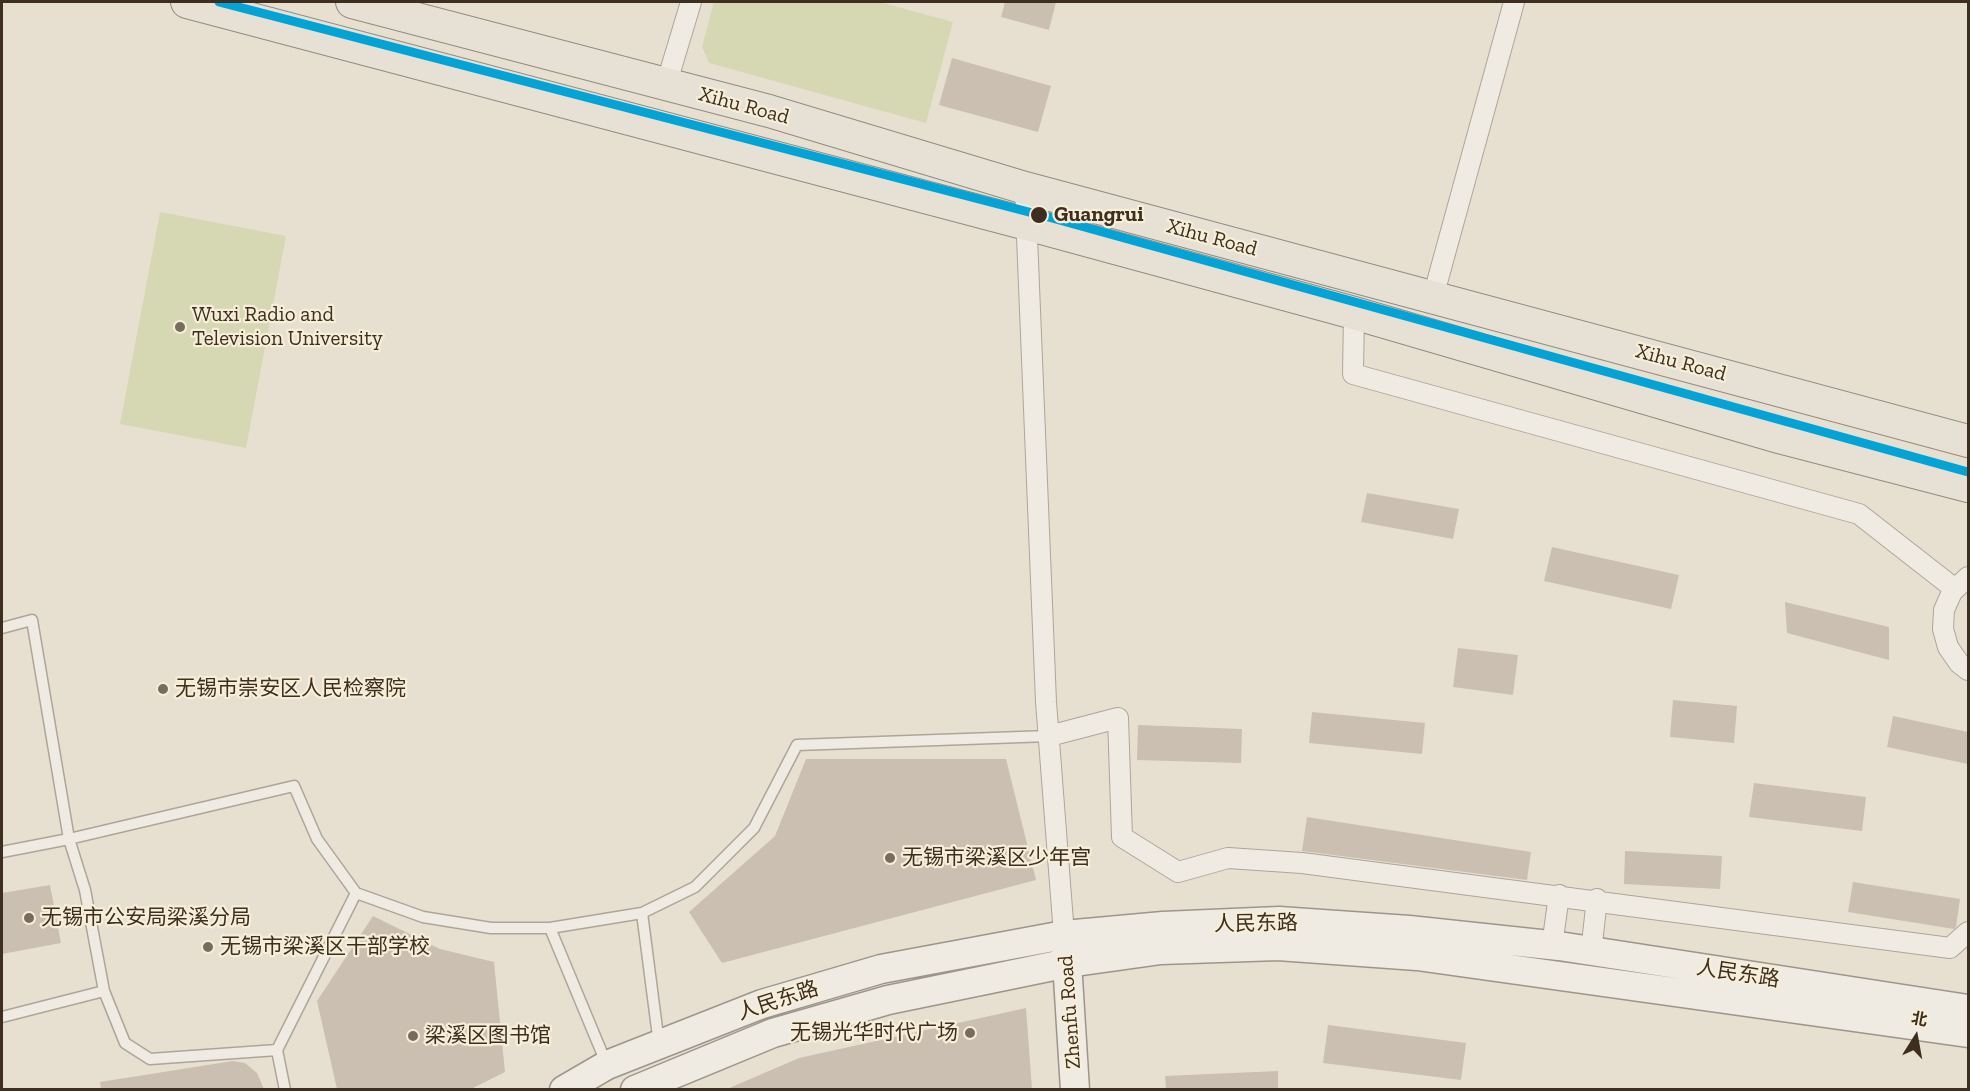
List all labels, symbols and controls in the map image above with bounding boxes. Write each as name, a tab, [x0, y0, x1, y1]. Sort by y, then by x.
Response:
street label: Xihu Road	[696, 82, 792, 130]
place label: Guangrui	[1054, 202, 1143, 228]
marker: Guangrui	[1029, 205, 1049, 225]
street label: Xihu Road	[1164, 214, 1260, 262]
place label: Wuxi Radio and Television University	[192, 302, 383, 352]
marker: Wuxi Radio and Television University	[173, 320, 187, 334]
street label: Xihu Road	[1633, 339, 1729, 387]
place label: 无锡市崇安区人民检察院	[175, 676, 406, 702]
marker: 无锡市崇安区人民检察院	[156, 682, 170, 696]
place label: 无锡市梁溪区少年宫	[902, 845, 1091, 871]
marker: 无锡市梁溪区少年宫	[883, 851, 897, 865]
place label: 无锡市公安局梁溪分局	[41, 905, 251, 931]
marker: 无锡市公安局梁溪分局	[22, 911, 36, 925]
street label: 人民东路	[1214, 911, 1298, 937]
place label: 无锡市梁溪区干部学校	[220, 934, 430, 960]
marker: 无锡市梁溪区干部学校	[201, 940, 215, 954]
street label: Zhenfu Road	[1053, 954, 1087, 1070]
street label: 人民东路	[1695, 955, 1781, 993]
street label: 人民东路	[734, 976, 822, 1026]
north arrow	[1886, 1007, 1946, 1067]
text: 北	[1910, 1008, 1929, 1030]
place label: 无锡光华时代广场	[790, 1020, 958, 1046]
place label: 梁溪区图书馆	[425, 1023, 551, 1049]
marker: 无锡光华时代广场	[963, 1026, 977, 1040]
marker: 梁溪区图书馆	[406, 1029, 420, 1043]

